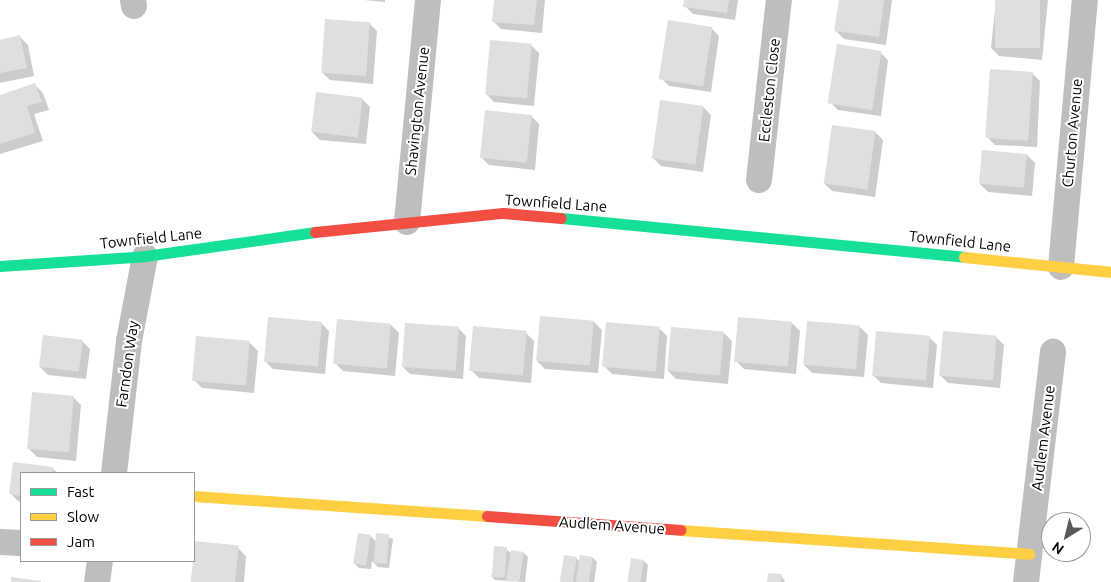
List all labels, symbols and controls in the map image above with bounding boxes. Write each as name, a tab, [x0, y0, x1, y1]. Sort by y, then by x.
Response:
street label: Eccleston Close	[755, 37, 783, 143]
street label: Shavington Avenue	[401, 46, 433, 176]
street label: Churton Avenue	[1058, 78, 1086, 188]
street label: Townfield Lane	[504, 190, 608, 216]
street label: Townfield Lane	[99, 224, 203, 252]
street label: Townfield Lane	[908, 227, 1012, 255]
street label: Farndon Way	[112, 320, 142, 408]
street label: Audlem Avenue	[1028, 384, 1058, 492]
legend	[20, 472, 195, 562]
text: Fast	[67, 483, 94, 500]
text: Slow	[67, 508, 99, 525]
street label: Audlem Avenue	[558, 512, 666, 538]
north arrow	[1041, 512, 1091, 562]
text: Jam	[67, 533, 95, 550]
text: N	[1049, 539, 1067, 558]

